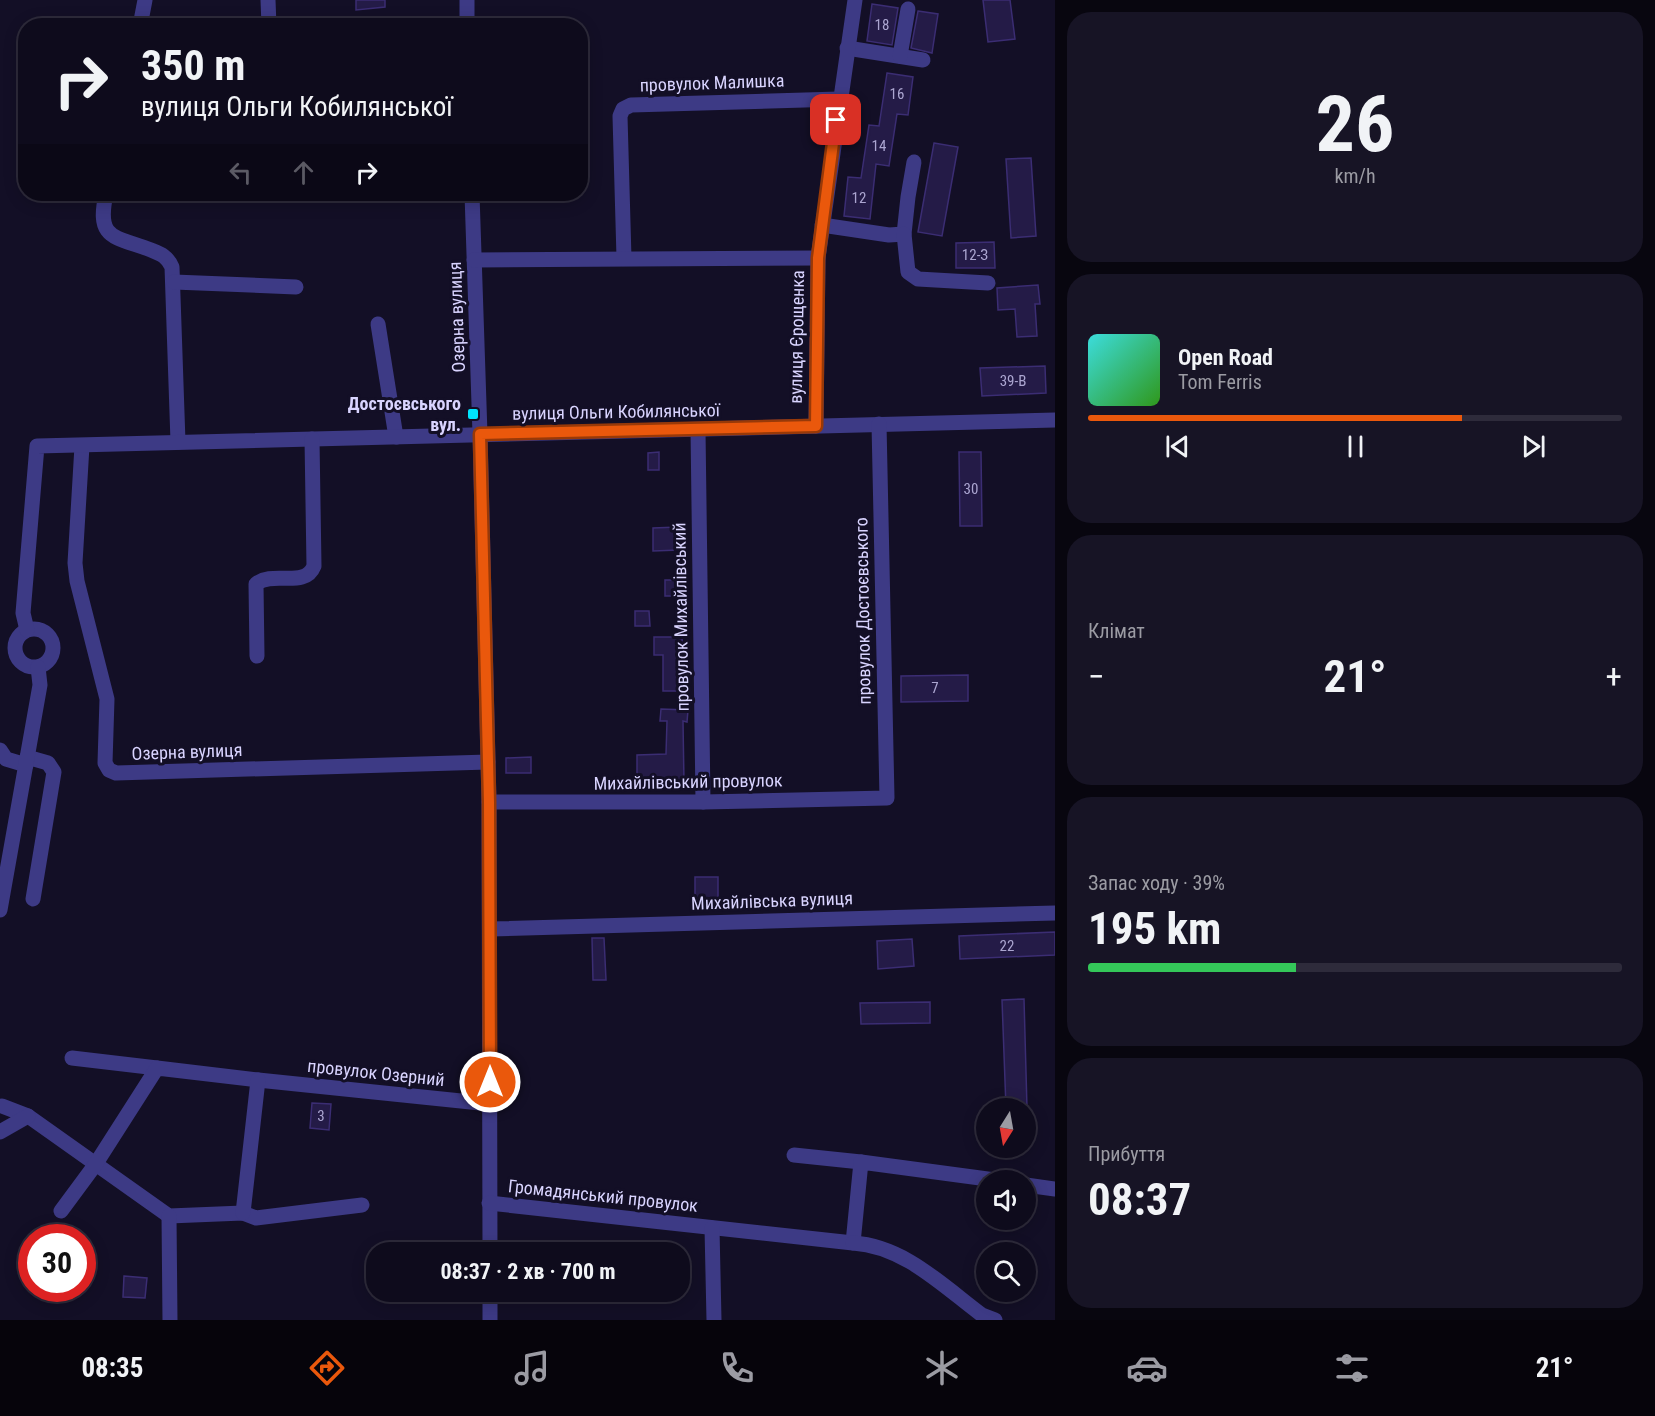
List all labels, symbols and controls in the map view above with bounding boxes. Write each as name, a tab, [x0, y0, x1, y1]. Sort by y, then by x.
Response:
house number: 18	[875, 16, 889, 34]
text: 350 m	[141, 41, 246, 90]
icon: right	[42, 42, 120, 120]
street label: провулок Малишка	[639, 69, 785, 96]
text: 26	[1316, 79, 1394, 170]
house number: 16	[890, 85, 904, 103]
text: вулиця Ольги Кобилянської	[141, 91, 453, 123]
pin	[810, 94, 861, 145]
icon: arrive	[819, 103, 852, 136]
house number: 14	[872, 137, 886, 155]
icon: left	[224, 156, 257, 189]
icon: ahead	[287, 156, 320, 189]
icon: right	[350, 156, 383, 189]
text: km/h	[1334, 164, 1376, 188]
house number: 12	[852, 189, 866, 207]
house number: 12-З	[962, 246, 988, 264]
street label: Озерна вулиця	[444, 261, 469, 373]
street label: вулиця Єрощенка	[785, 270, 808, 404]
text: Open Road	[1178, 345, 1273, 370]
text: Tom Ferris	[1178, 370, 1262, 394]
house number: 39-В	[1000, 372, 1026, 390]
place label: Достоєвського вул.	[348, 393, 461, 435]
street label: вулиця Ольги Кобилянської	[512, 399, 721, 424]
marker: Достоєвського вул.	[466, 407, 480, 421]
icon: previous	[1161, 430, 1194, 463]
icon: pause	[1339, 430, 1372, 463]
icon: next	[1517, 430, 1550, 463]
house number: 30	[964, 480, 978, 498]
street label: провулок Достоєвського	[850, 517, 875, 705]
street label: провулок Михайлівський	[668, 522, 693, 712]
text: Клімат	[1088, 619, 1145, 643]
text: 21°	[1324, 650, 1387, 703]
text: −	[1088, 657, 1105, 696]
text: +	[1606, 657, 1622, 696]
house number: 7	[931, 679, 939, 697]
street label: Озерна вулиця	[131, 739, 243, 764]
street label: Михайлівський провулок	[593, 769, 783, 794]
text: Запас ходу · 39%	[1088, 871, 1225, 895]
street label: Михайлівська вулиця	[691, 887, 853, 914]
text: 195 km	[1088, 902, 1221, 955]
house number: 22	[1000, 937, 1014, 955]
position arrow	[458, 1050, 522, 1114]
street label: провулок Озерний	[306, 1055, 446, 1090]
north arrow	[976, 1098, 1036, 1158]
map controls	[976, 1098, 1036, 1302]
house number: 3	[317, 1107, 325, 1125]
text: Прибуття	[1088, 1142, 1165, 1166]
button: sound	[976, 1170, 1036, 1230]
text: 08:37	[1088, 1173, 1191, 1226]
street label: Громадянський провулок	[507, 1175, 699, 1216]
speed limit sign: 30	[18, 1224, 96, 1302]
button: search	[976, 1242, 1036, 1302]
text: 08:37 · 2 хв · 700 m	[440, 1259, 616, 1284]
icon: directions	[306, 1347, 348, 1389]
icon: music	[511, 1347, 553, 1389]
icon: phone	[716, 1347, 758, 1389]
icon: climate	[921, 1347, 963, 1389]
icon: car	[1126, 1347, 1168, 1389]
icon: filters	[1331, 1347, 1373, 1389]
text: 08:35	[81, 1352, 143, 1384]
text: 21°	[1536, 1352, 1573, 1384]

